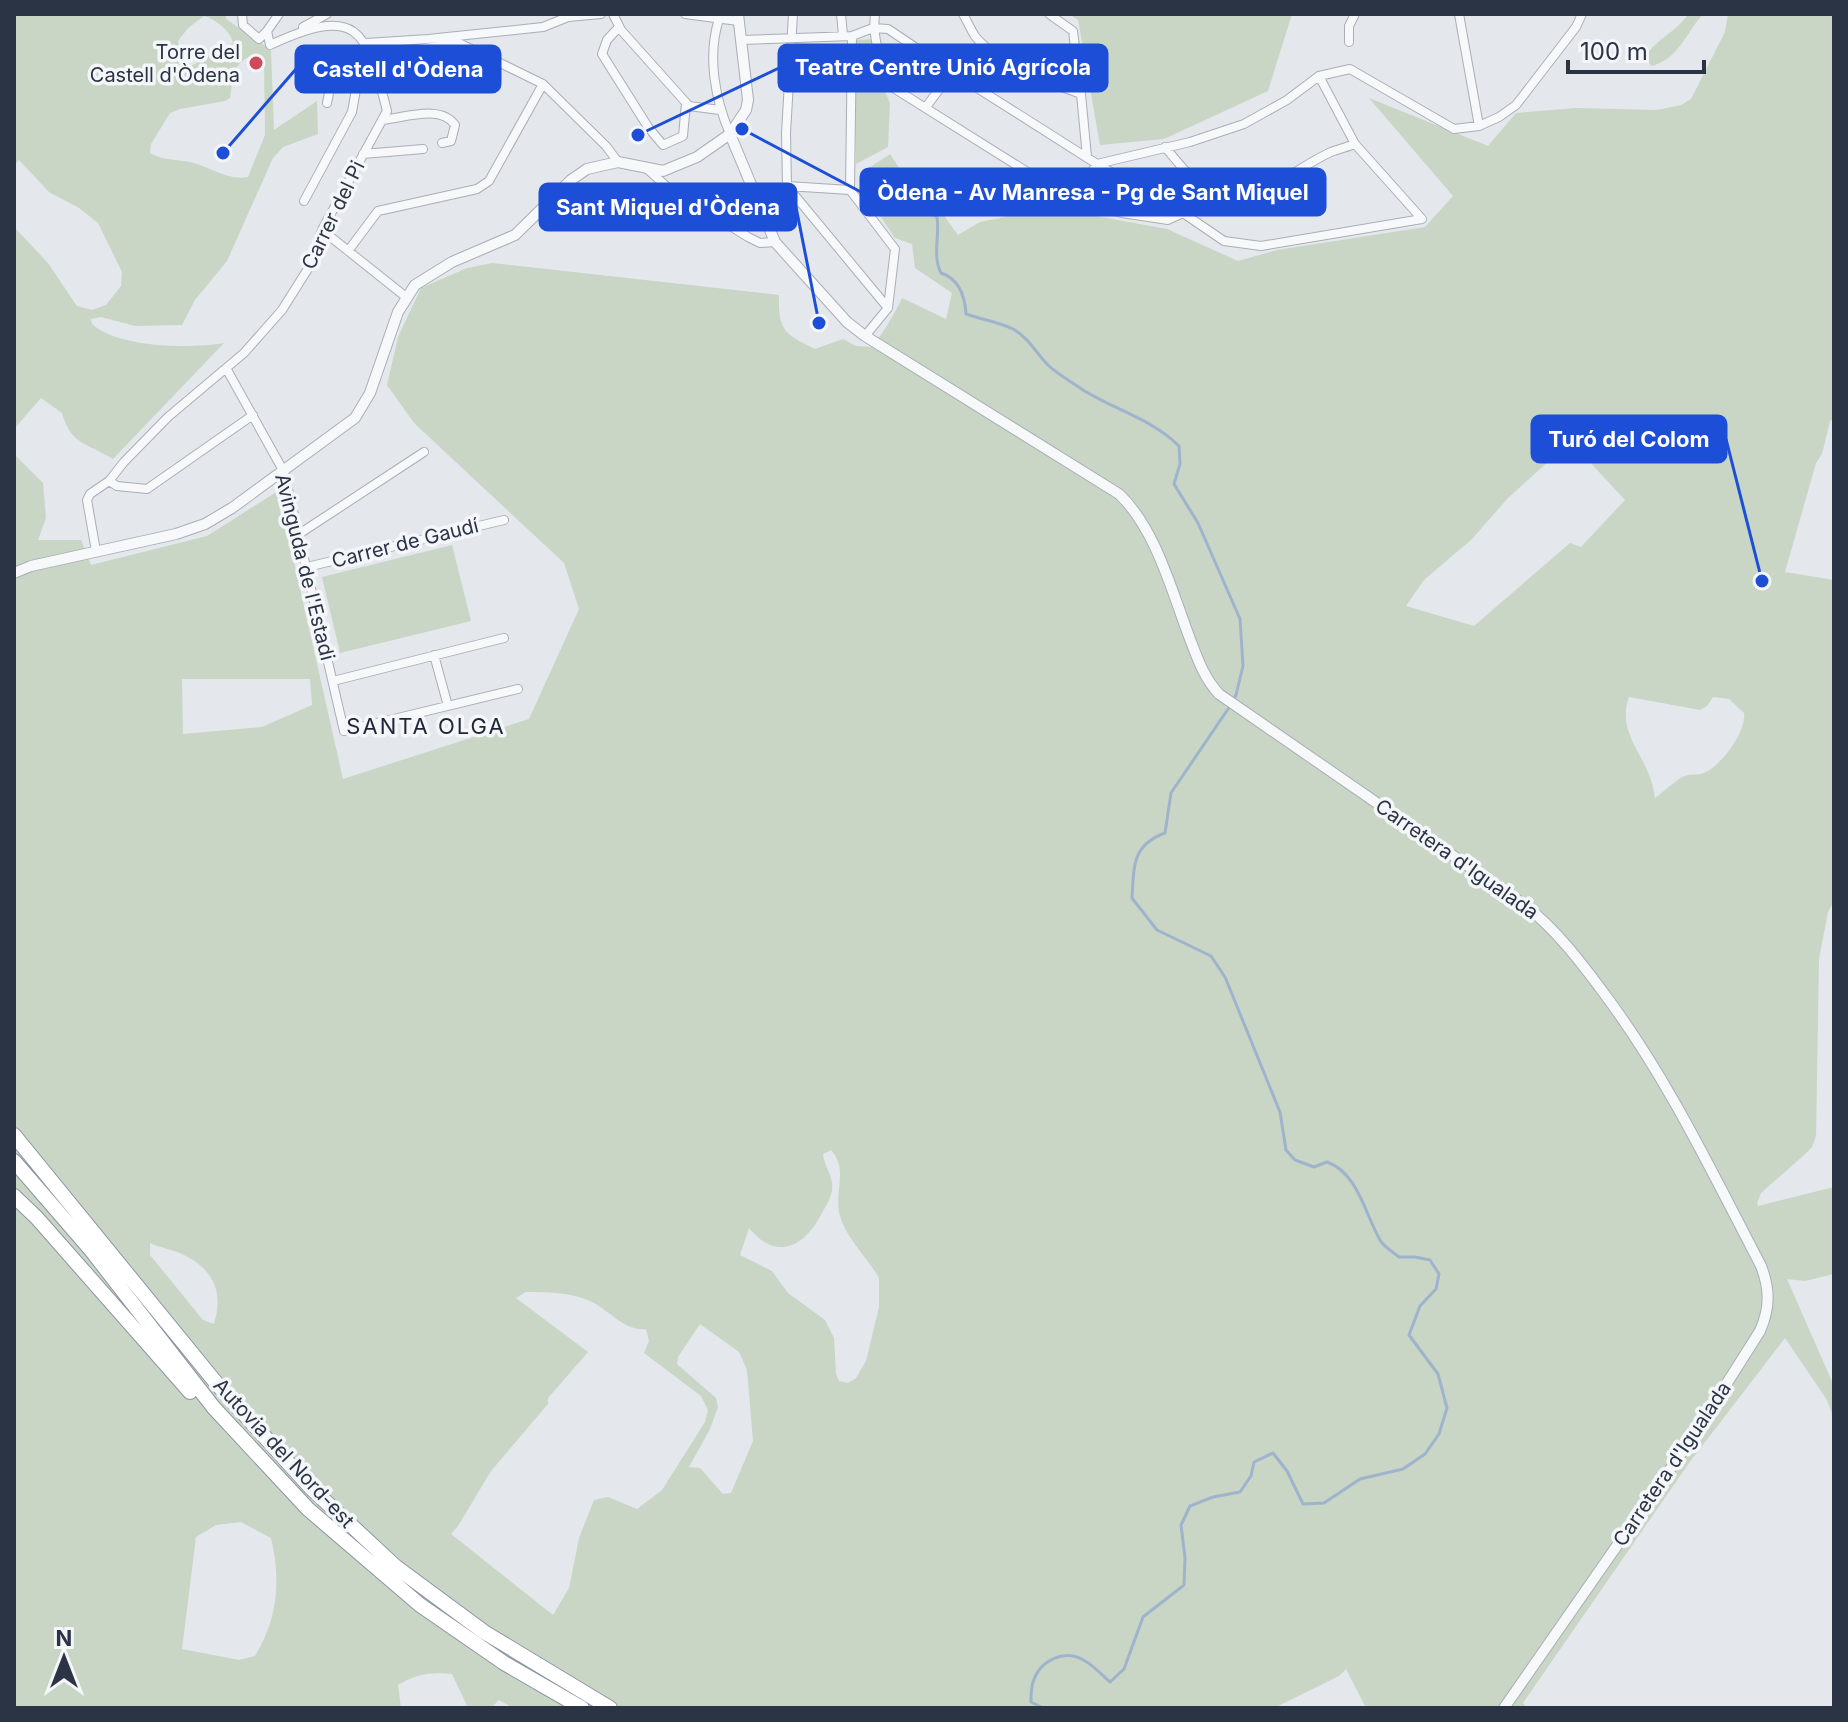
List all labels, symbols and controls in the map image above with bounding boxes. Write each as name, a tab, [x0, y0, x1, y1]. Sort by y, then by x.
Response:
scale bar	[1568, 24, 1704, 74]
text: 100 m	[1580, 37, 1648, 66]
place label: Torre del Castell d'Òdena	[90, 40, 240, 87]
callout: Teatre Centre Unió Agrícola	[779, 45, 1107, 91]
callout: Castell d'Òdena	[296, 46, 500, 92]
marker: Torre del Castell d'Òdena	[247, 54, 265, 72]
text: Teatre Centre Unió Agrícola	[795, 54, 1091, 80]
text: Castell d'Òdena	[312, 56, 484, 82]
street label: Carrer del Pi	[296, 157, 370, 273]
callout: Òdena - Av Manresa - Pg de Sant Miquel	[861, 169, 1325, 215]
text: Òdena - Av Manresa - Pg de Sant Miquel	[877, 179, 1309, 205]
callout: Sant Miquel d'Òdena	[540, 184, 796, 230]
text: Sant Miquel d'Òdena	[556, 194, 780, 220]
callout: Turó del Colom	[1532, 416, 1726, 462]
text: Turó del Colom	[1548, 426, 1710, 452]
street label: Avinguda de l'Estadi	[270, 471, 340, 663]
street label: Carrer de Gaudí	[329, 513, 481, 573]
district label: SANTA OLGA	[346, 713, 506, 739]
street label: Carretera d'Igualada	[1371, 794, 1543, 924]
street label: Autovia del Nord-est	[209, 1373, 360, 1533]
street label: Carretera d'Igualada	[1608, 1377, 1736, 1551]
north arrow	[24, 1618, 104, 1698]
text: N	[56, 1625, 72, 1651]

